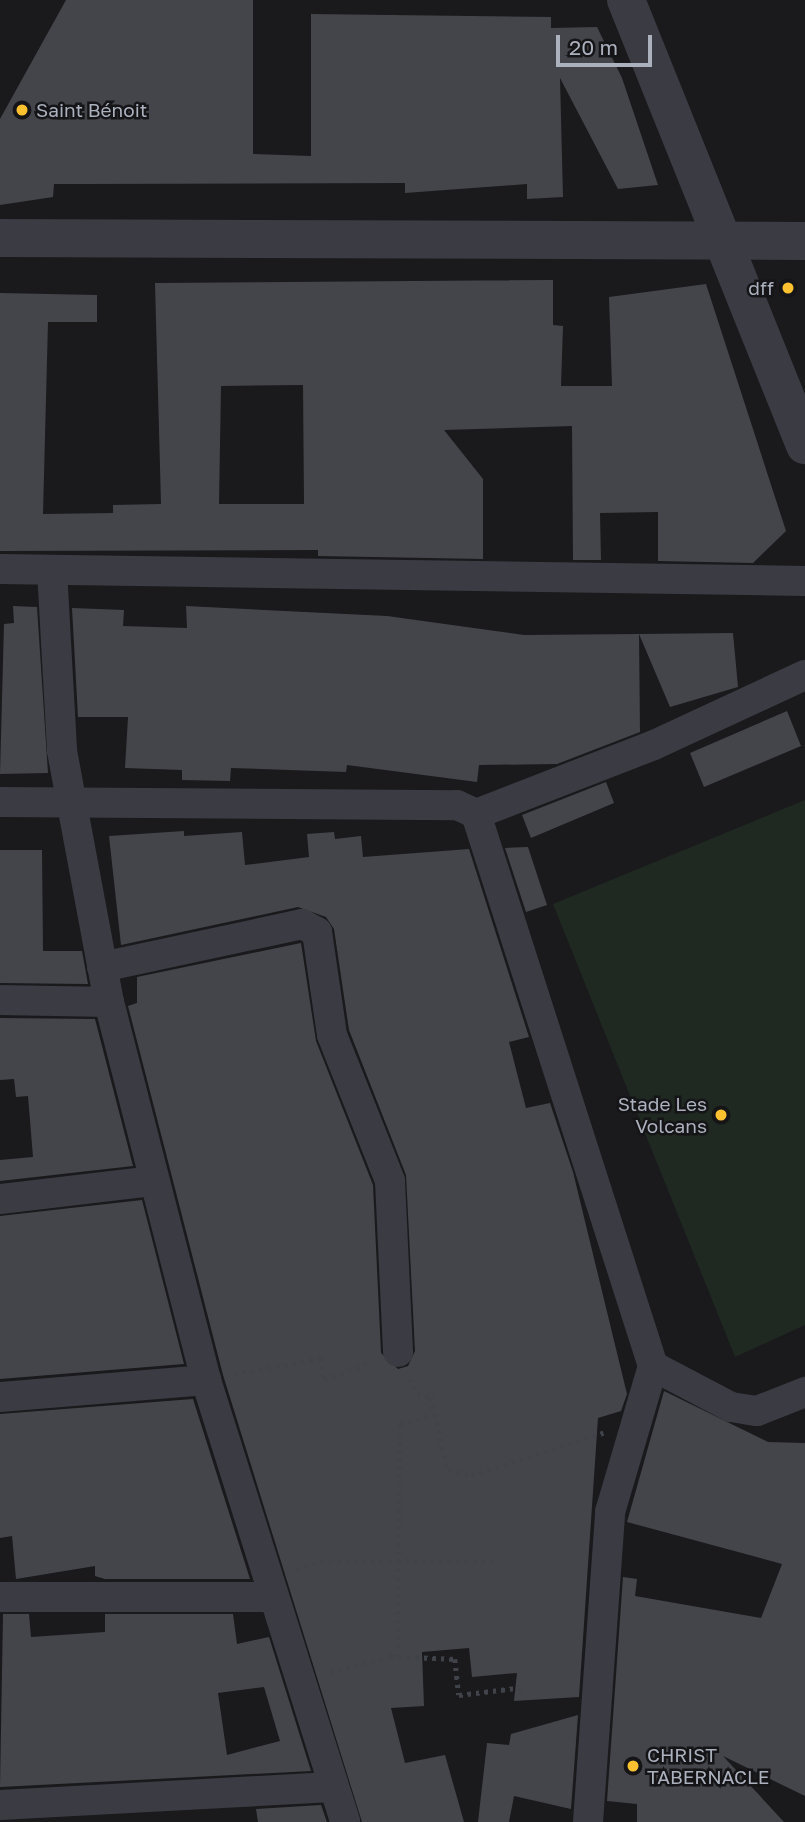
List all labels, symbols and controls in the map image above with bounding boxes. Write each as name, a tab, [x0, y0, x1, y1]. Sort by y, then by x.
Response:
scale bar	[560, 21, 656, 65]
text: 20 m	[569, 34, 618, 60]
place label: Saint Bénoit	[36, 99, 147, 121]
marker: Saint Bénoit	[14, 102, 30, 118]
place label: dff	[748, 277, 774, 299]
marker: dff	[780, 280, 796, 296]
place label: Stade Les Volcans	[618, 1093, 707, 1137]
marker: Stade Les Volcans	[713, 1107, 729, 1123]
place label: CHRIST TABERNACLE	[647, 1744, 769, 1788]
marker: CHRIST TABERNACLE	[625, 1758, 641, 1774]

